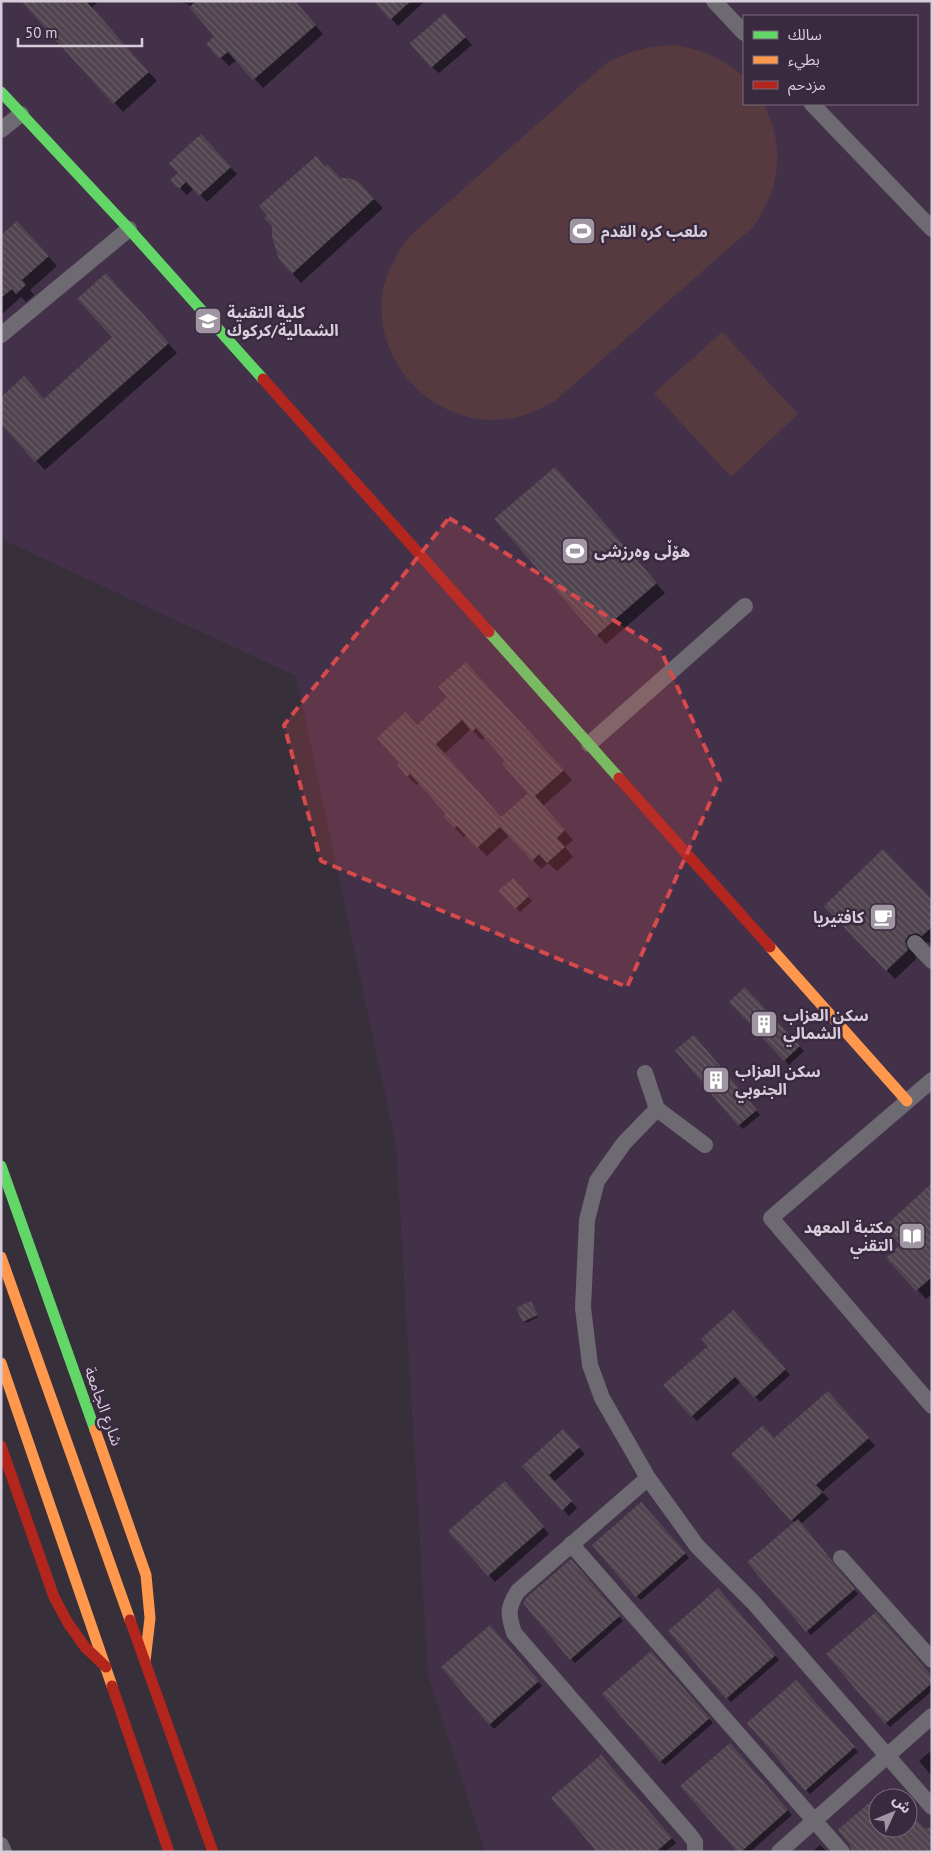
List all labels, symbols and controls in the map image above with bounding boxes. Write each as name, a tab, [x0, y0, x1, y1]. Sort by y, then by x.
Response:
scale bar	[18, 15, 141, 47]
legend	[743, 15, 918, 105]
text: 50 m	[25, 23, 58, 42]
text: سالك	[788, 25, 822, 44]
text: بطيء	[788, 50, 820, 71]
text: مزدحم	[788, 75, 826, 96]
sports icon: ملعب كره القدم	[567, 216, 597, 246]
place label: ملعب كره القدم	[601, 221, 708, 243]
place label: كلية التقنية الشمالية/كركوك	[227, 302, 339, 340]
school or university icon: كلية التقنية الشمالية/كركوك	[193, 306, 223, 336]
sports icon: هۆڵی وەرزشی	[560, 536, 590, 566]
place label: هۆڵی وەرزشی	[594, 539, 690, 561]
cafe icon: کافتیریا	[868, 902, 898, 932]
place label: کافتیریا	[813, 907, 865, 927]
place label: سكن العزاب الشمالي	[783, 1005, 869, 1047]
building icon: سكن العزاب الشمالي	[749, 1009, 779, 1039]
place label: سكن العزاب الجنوبي	[735, 1061, 821, 1103]
building icon: سكن العزاب الجنوبي	[701, 1065, 731, 1095]
place label: مكتبة المعهد التقني	[804, 1217, 893, 1259]
library icon: مكتبة المعهد التقني	[897, 1221, 927, 1251]
street label: شارع الجامعة	[78, 1364, 128, 1449]
north arrow	[868, 1788, 918, 1838]
text: ش	[889, 1791, 915, 1817]

